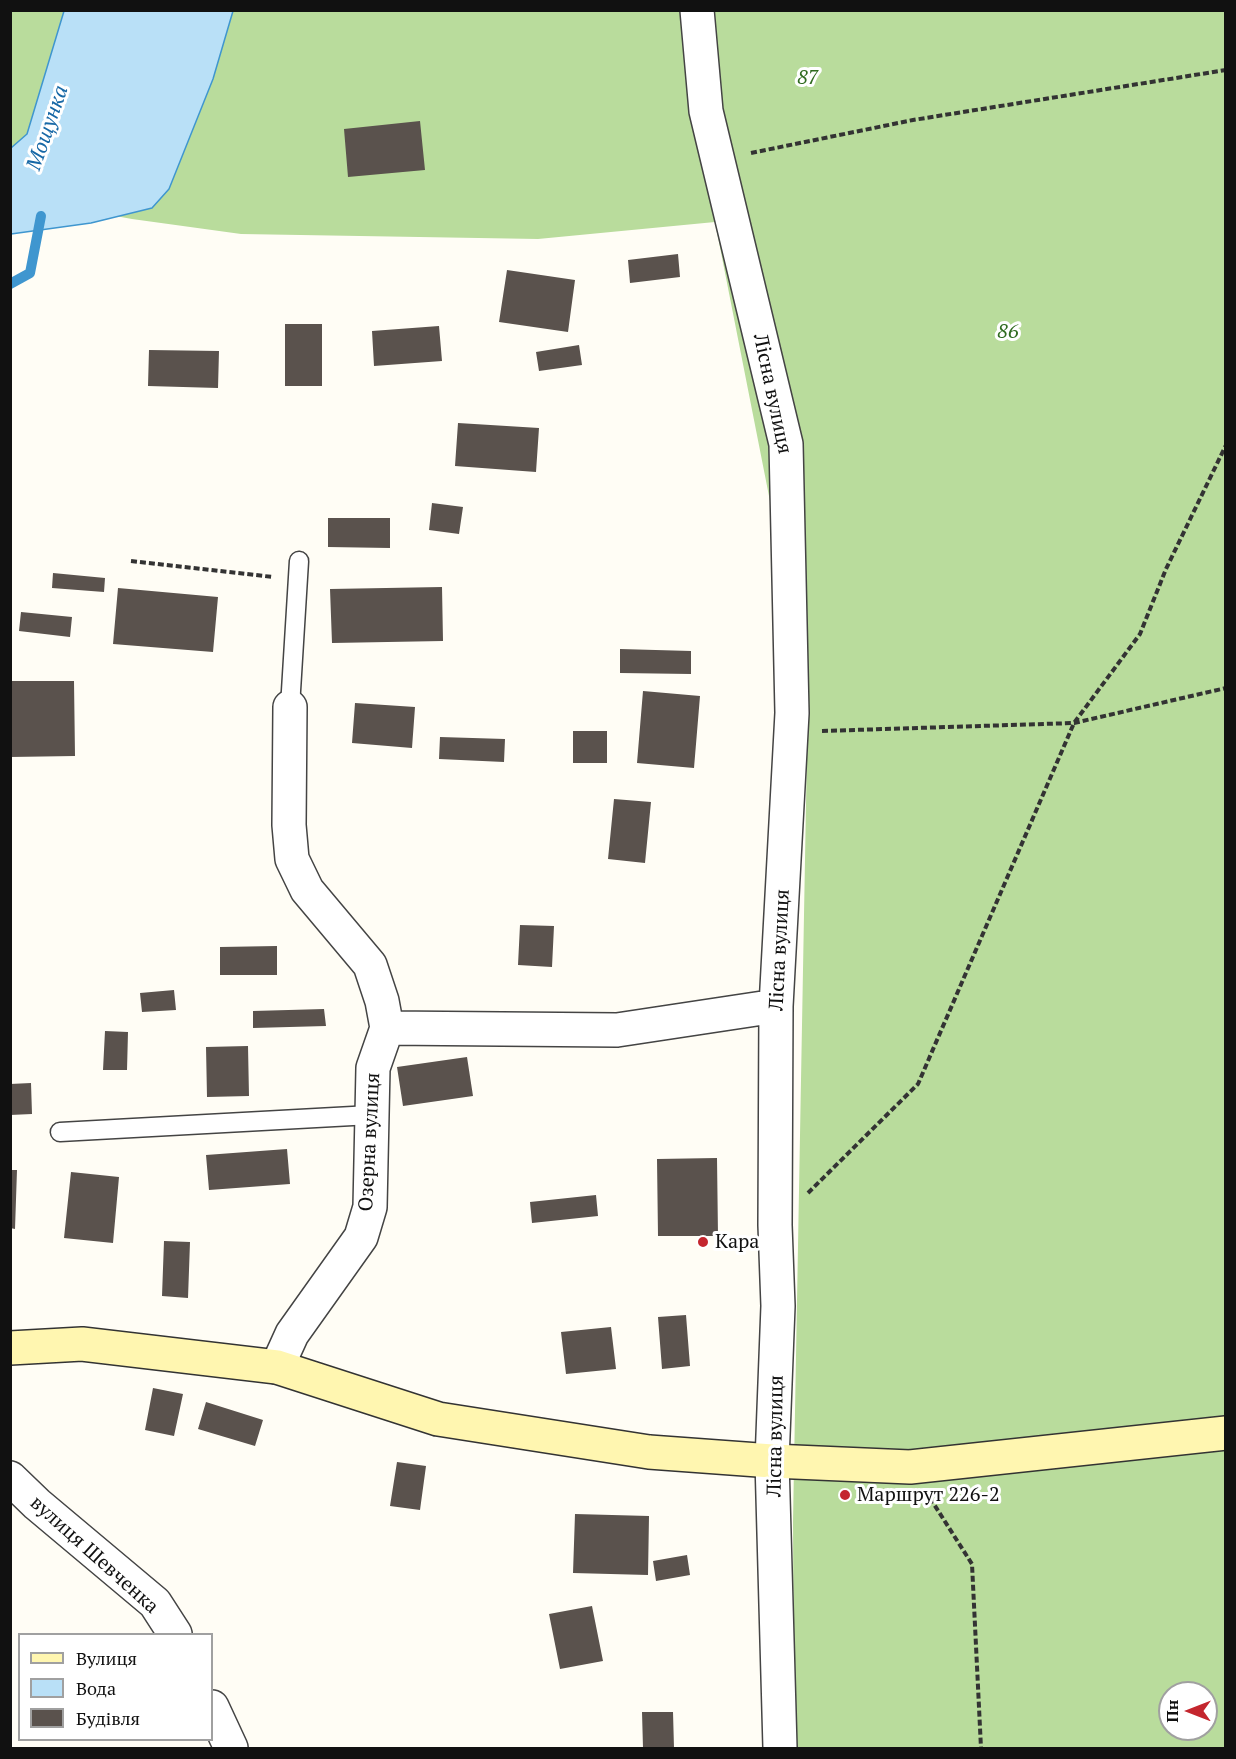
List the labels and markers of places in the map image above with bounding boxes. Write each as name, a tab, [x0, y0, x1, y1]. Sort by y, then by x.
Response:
place label: Кара	[715, 1230, 759, 1254]
marker: Кара	[696, 1235, 710, 1249]
place label: Маршрут 226-2	[857, 1483, 1000, 1507]
marker: Маршрут 226-2	[838, 1488, 852, 1502]

